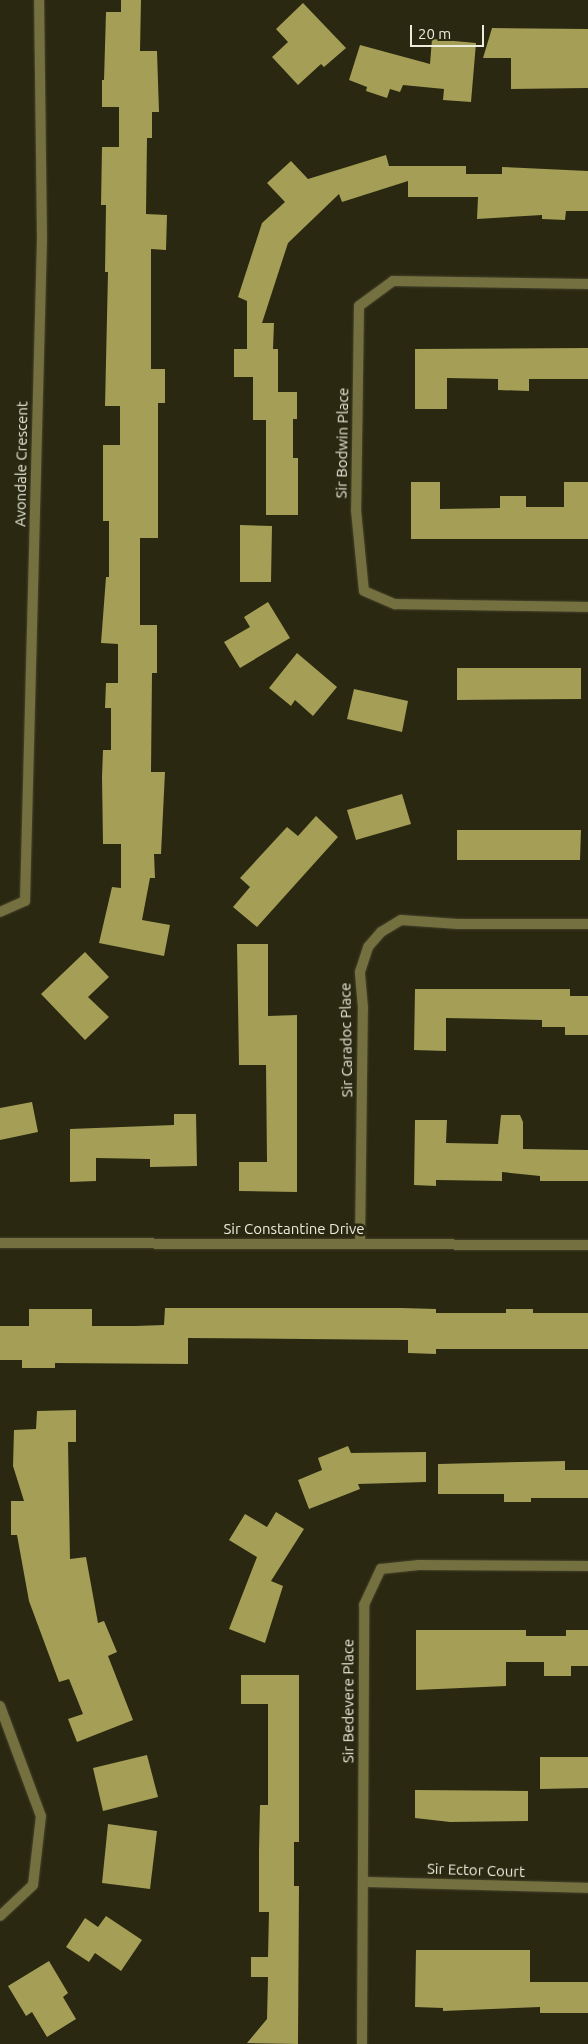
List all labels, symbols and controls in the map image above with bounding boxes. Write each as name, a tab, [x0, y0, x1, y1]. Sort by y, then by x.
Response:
scale bar	[413, 15, 487, 47]
text: 20 m	[418, 25, 451, 42]
street label: Sir Bodwin Place	[332, 387, 352, 499]
street label: Avondale Crescent	[11, 401, 31, 527]
street label: Sir Caradoc Place	[336, 982, 356, 1098]
street label: Sir Constantine Drive	[223, 1220, 365, 1238]
street label: Sir Bedevere Place	[339, 1639, 357, 1763]
street label: Sir Ector Court	[427, 1859, 525, 1881]

